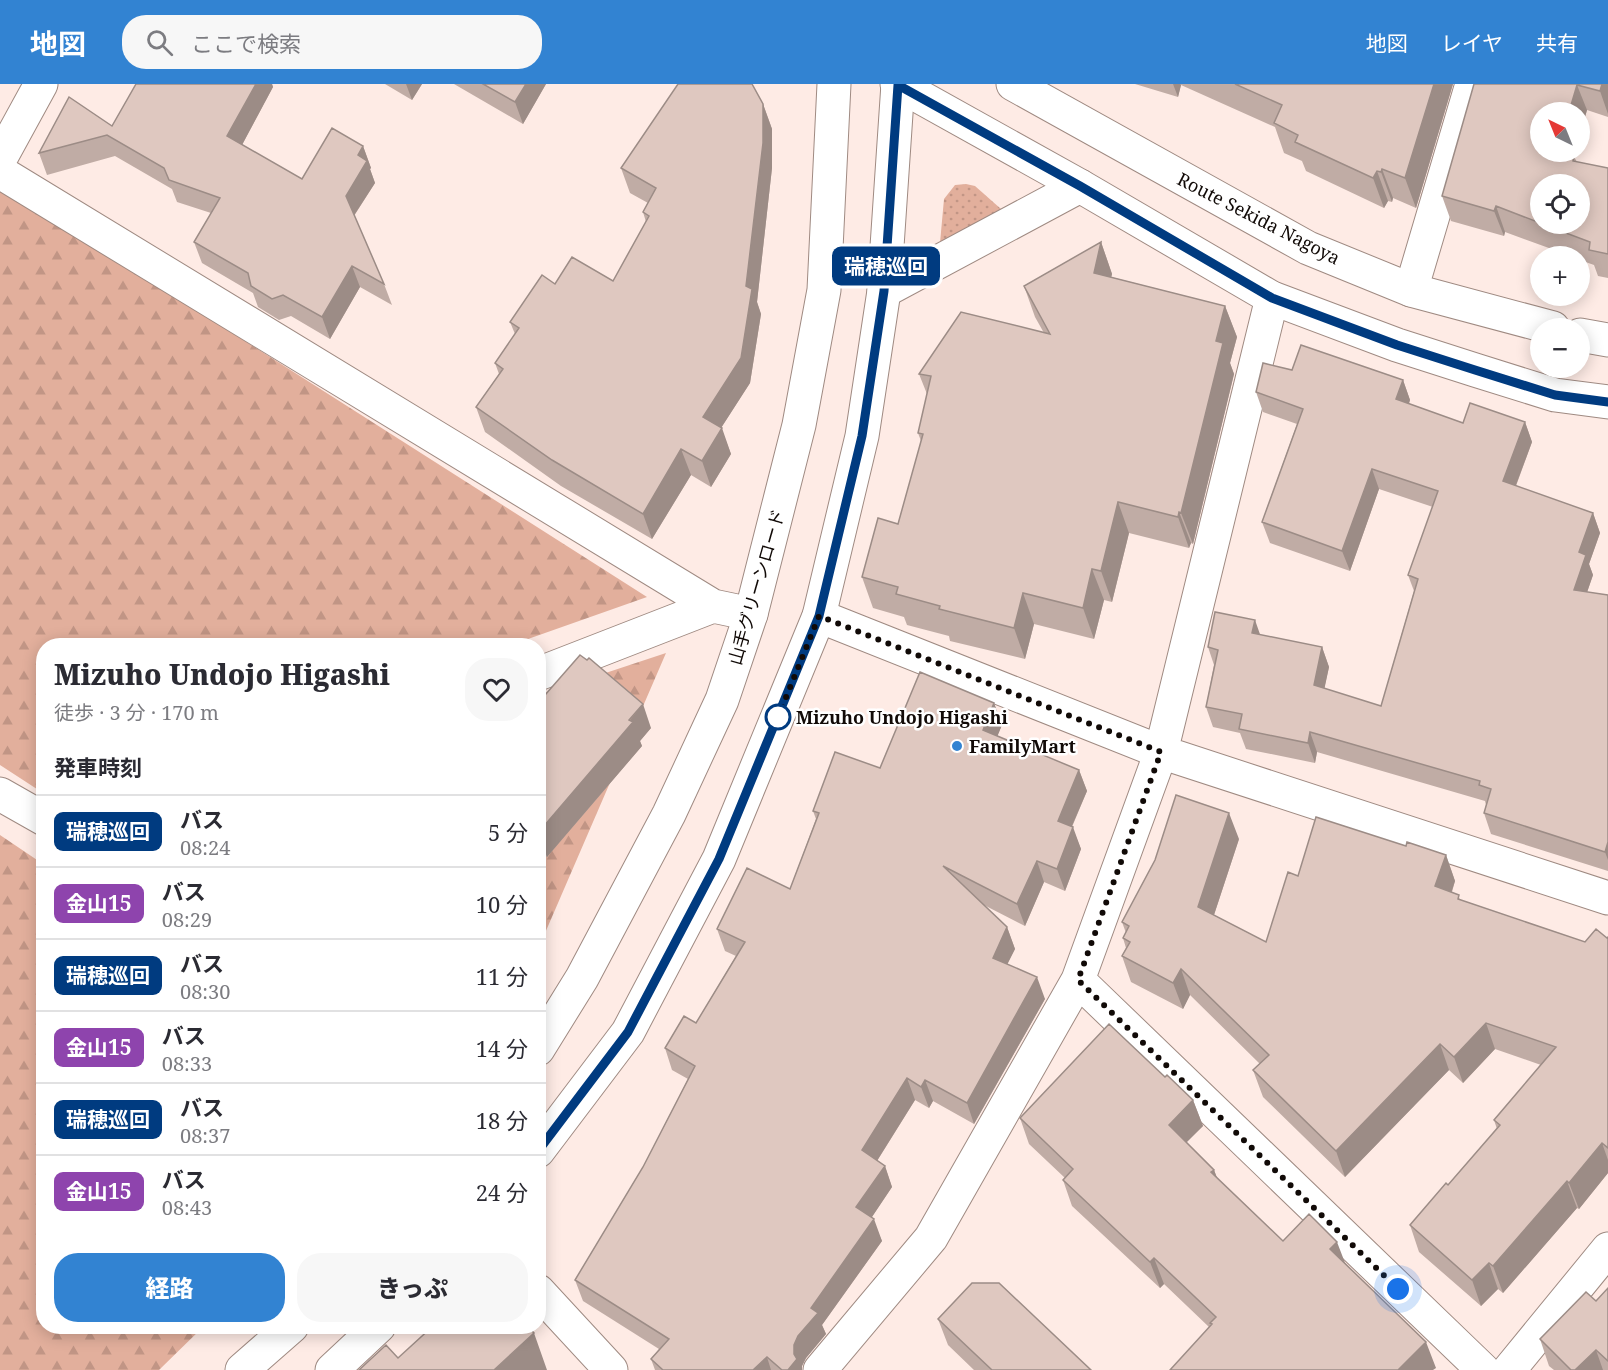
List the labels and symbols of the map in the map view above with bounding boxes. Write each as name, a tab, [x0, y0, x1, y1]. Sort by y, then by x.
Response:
north arrow	[1530, 102, 1590, 162]
street label: Route Sekida Nagoya	[1173, 167, 1345, 269]
line badge: 瑞穂巡回	[844, 246, 928, 285]
street label: 山手グリーンロード	[722, 506, 790, 668]
marker: Mizuho Undojo Higashi	[765, 704, 791, 730]
place label: Mizuho Undojo Higashi	[796, 705, 1008, 729]
place label: FamilyMart	[969, 734, 1076, 758]
marker: FamilyMart	[950, 739, 964, 753]
your location	[1383, 1274, 1413, 1304]

